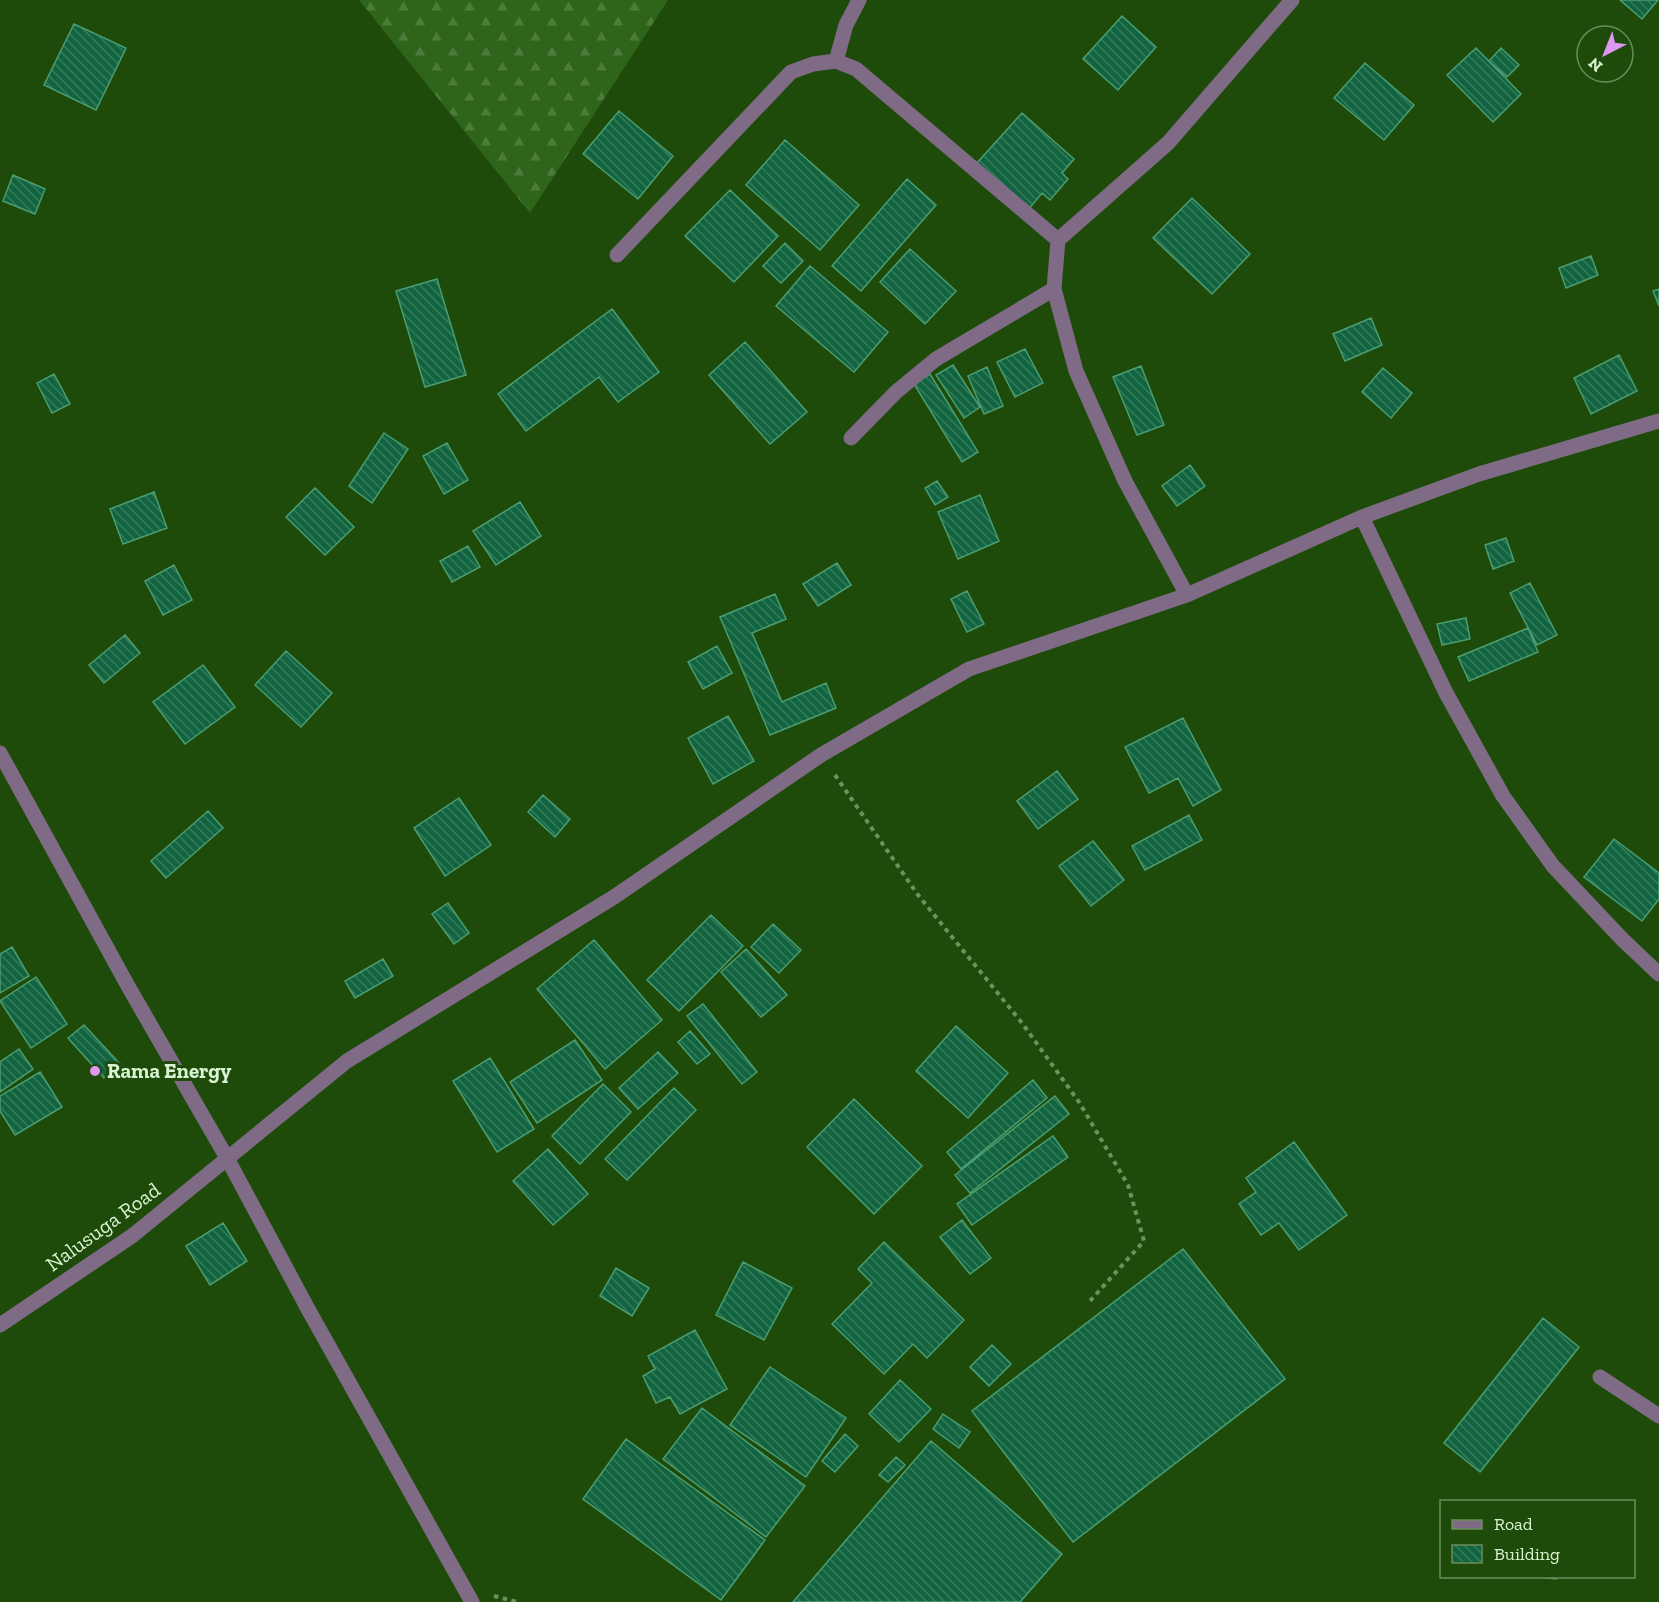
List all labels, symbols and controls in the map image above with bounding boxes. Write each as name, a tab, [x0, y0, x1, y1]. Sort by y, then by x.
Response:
north arrow	[1575, 24, 1635, 84]
text: N	[1584, 54, 1606, 76]
place label: Rama Energy	[107, 1058, 231, 1083]
marker: Rama Energy	[88, 1064, 102, 1078]
street label: Nalusuga Road	[41, 1177, 165, 1276]
legend	[1440, 1500, 1635, 1578]
text: Road	[1494, 1513, 1533, 1535]
text: Building	[1494, 1543, 1560, 1565]

